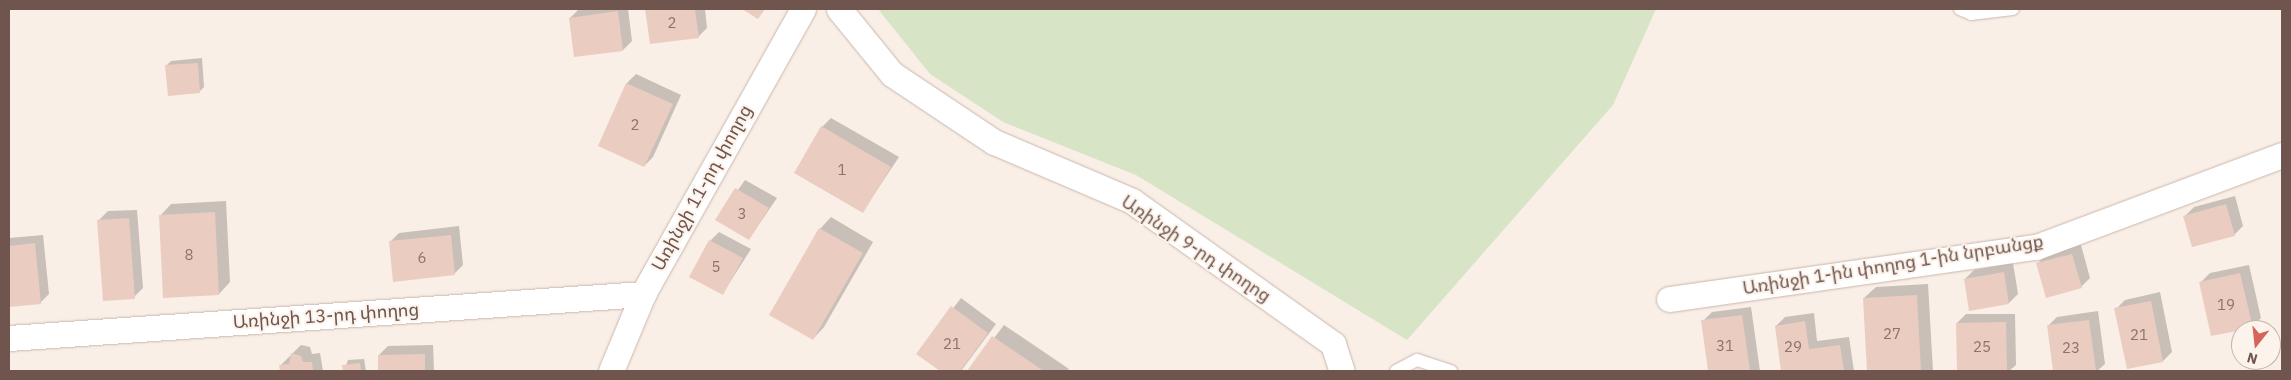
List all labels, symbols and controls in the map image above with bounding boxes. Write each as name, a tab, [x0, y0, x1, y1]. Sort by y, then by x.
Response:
house number: 2	[668, 14, 676, 32]
street label: Առինջի 11-րդ փողոց	[647, 101, 757, 275]
house number: 2	[631, 116, 639, 134]
house number: 1	[838, 161, 846, 179]
street label: Առինջի 9-րդ փողոց	[1117, 191, 1275, 307]
house number: 3	[738, 205, 746, 223]
street label: Առինջի 1-ին փողոց 1-ին նրբանցք	[1741, 231, 2045, 299]
house number: 8	[185, 246, 193, 264]
house number: 6	[418, 249, 426, 267]
house number: 5	[712, 258, 720, 276]
house number: 19	[2217, 296, 2235, 314]
street label: Առինջի 13-րդ փողոց	[232, 299, 420, 333]
north arrow	[2231, 320, 2281, 370]
house number: 27	[1883, 325, 1901, 343]
house number: 21	[2130, 326, 2148, 344]
house number: 21	[943, 335, 961, 353]
house number: 31	[1716, 337, 1734, 355]
house number: 29	[1784, 338, 1802, 356]
house number: 25	[1973, 338, 1991, 356]
house number: 23	[2062, 339, 2080, 357]
text: N	[2245, 348, 2260, 369]

